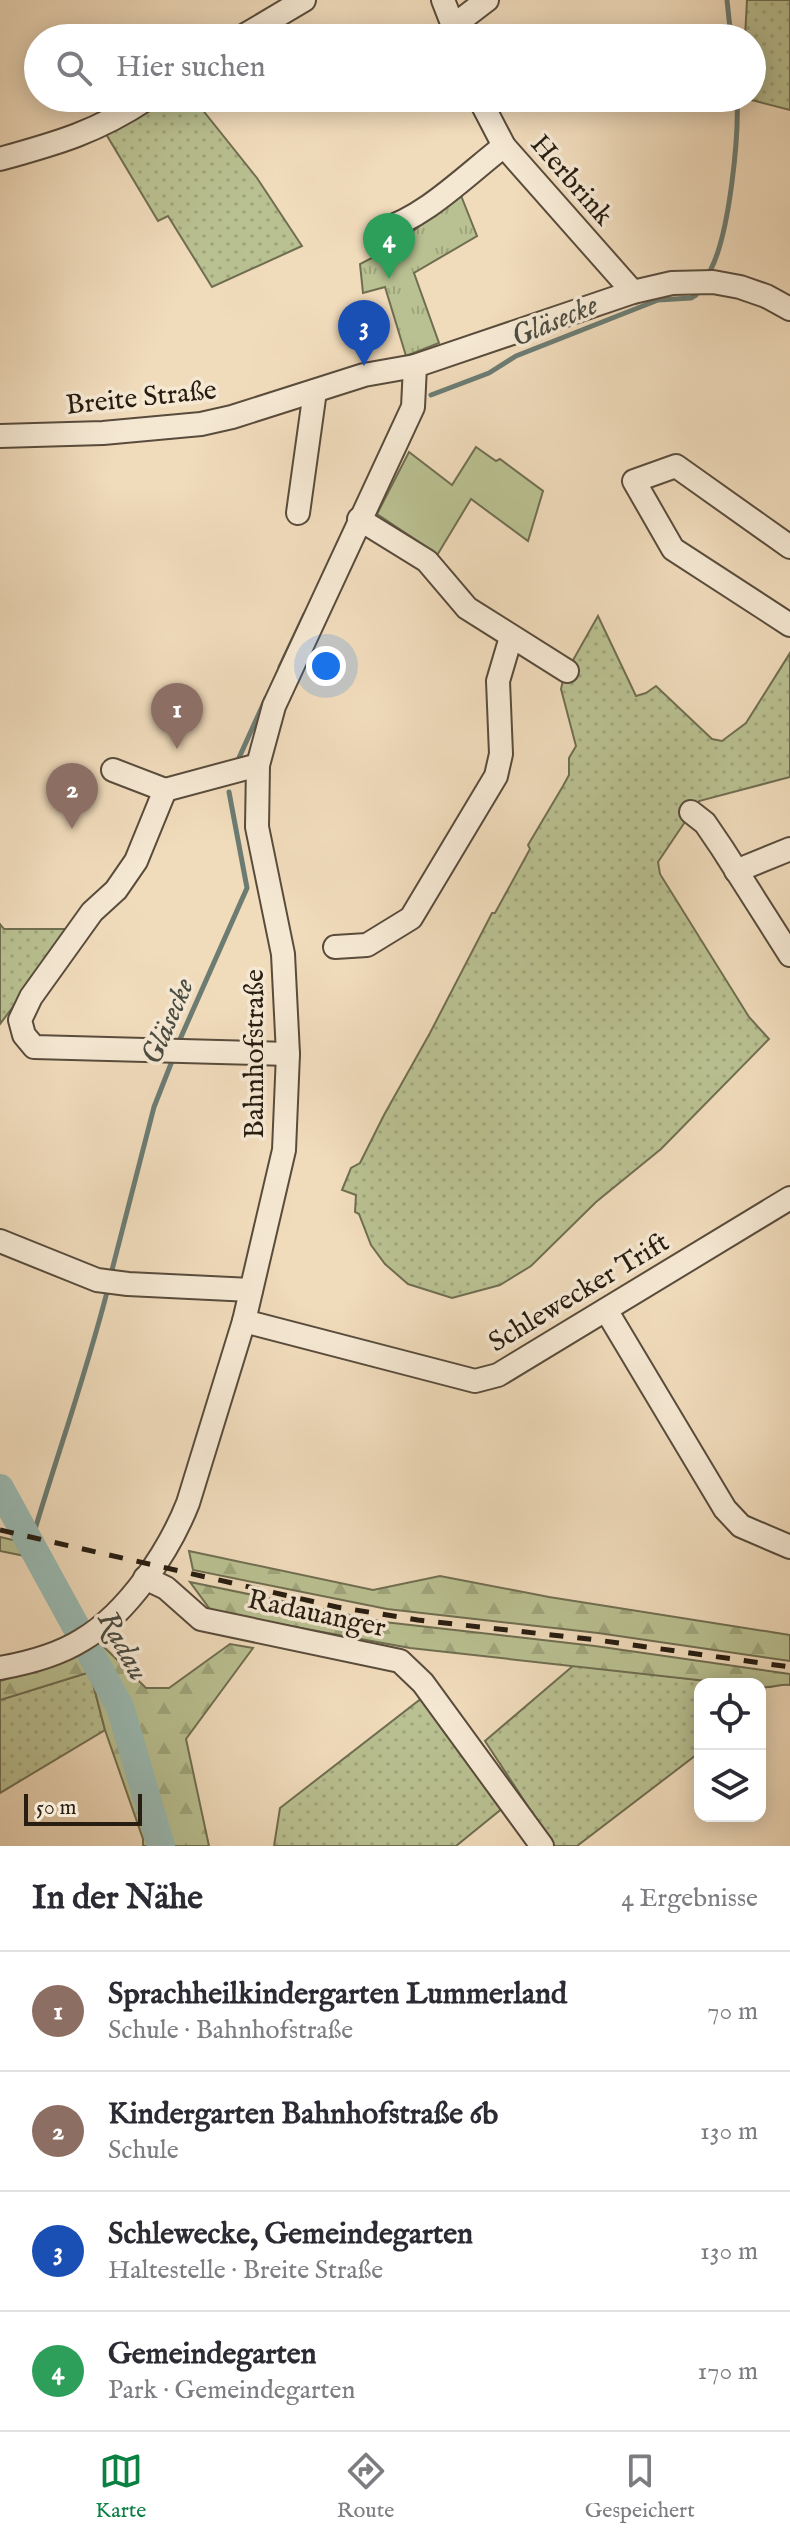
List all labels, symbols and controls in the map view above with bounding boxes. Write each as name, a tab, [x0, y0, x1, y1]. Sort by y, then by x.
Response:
search box	[24, 24, 766, 112]
icon: search	[52, 46, 96, 90]
text: Hier suchen	[116, 49, 266, 87]
street label: Herbrink	[522, 128, 621, 234]
pin: 4	[363, 213, 415, 279]
water label: Gläsecke	[506, 287, 604, 357]
pin: 3	[338, 300, 390, 366]
street label: Breite Straße	[64, 373, 218, 424]
your location	[306, 646, 346, 686]
pin: 1	[151, 683, 203, 749]
pin: 2	[46, 763, 98, 829]
street label: Bahnhofstraße	[238, 969, 273, 1139]
water label: Gläsecke	[134, 973, 204, 1071]
street label: Schlewecker Trift	[483, 1225, 676, 1361]
street label: Radauanger	[244, 1583, 389, 1646]
water label: Radau	[88, 1604, 157, 1688]
map controls	[694, 1678, 766, 1822]
button: locate	[694, 1678, 766, 1750]
button: layers	[694, 1750, 766, 1822]
scale bar	[24, 1790, 142, 1826]
text: 50 m	[36, 1794, 77, 1822]
text: In der Nähe	[32, 1877, 203, 1920]
text: 4 Ergebnisse	[621, 1882, 758, 1915]
text: Sprachheilkindergarten Lummerland	[108, 1976, 567, 2014]
text: 1	[53, 1995, 63, 2028]
text: 70 m	[707, 1995, 758, 2028]
text: Schule · Bahnhofstraße	[108, 2014, 353, 2047]
text: Kindergarten Bahnhofstraße 6b	[108, 2096, 498, 2134]
text: 2	[52, 2115, 64, 2148]
text: 130 m	[700, 2115, 758, 2148]
text: Schule	[108, 2134, 179, 2167]
text: Schlewecke, Gemeindegarten	[108, 2216, 473, 2254]
text: 3	[53, 2235, 63, 2268]
text: 130 m	[700, 2235, 758, 2268]
text: Haltestelle · Breite Straße	[108, 2254, 383, 2287]
text: Gemeindegarten	[108, 2336, 317, 2374]
text: 4	[52, 2355, 64, 2388]
text: 170 m	[698, 2355, 758, 2388]
text: Park · Gemeindegarten	[108, 2374, 355, 2407]
tab: Karte	[95, 2449, 146, 2525]
tab: Route	[337, 2449, 394, 2525]
tab: Gespeichert	[585, 2449, 695, 2525]

